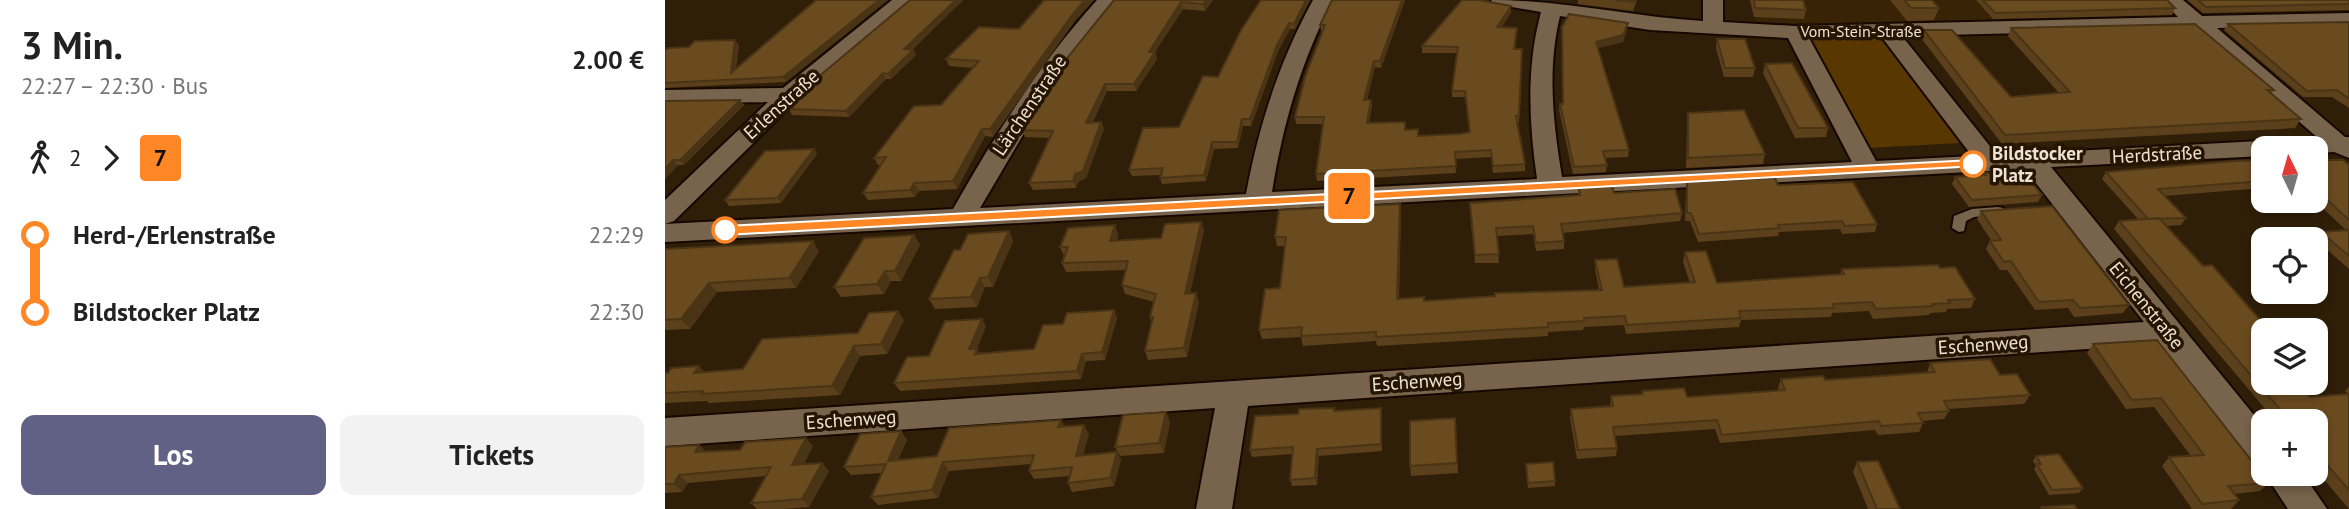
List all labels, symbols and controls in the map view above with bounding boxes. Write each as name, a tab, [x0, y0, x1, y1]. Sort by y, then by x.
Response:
text: 3 Min.	[21, 20, 123, 69]
street label: Vom-Stein-Straße	[1799, 21, 1922, 41]
text: 2.00 €	[572, 43, 644, 76]
street label: Lärchenstraße	[987, 50, 1071, 160]
street label: Erlenstraße	[738, 64, 824, 144]
text: 22:27 – 22:30 · Bus	[21, 71, 208, 100]
north arrow	[2251, 136, 2327, 214]
map controls	[2251, 136, 2328, 486]
icon: walk	[21, 139, 59, 177]
icon: forward	[92, 139, 130, 177]
street label: Herdstraße	[2111, 140, 2203, 168]
place label: Bildstocker Platz	[1992, 141, 2083, 187]
text: 7	[154, 142, 167, 173]
text: 2	[69, 143, 82, 172]
marker: Bildstocker Platz	[1960, 151, 1986, 177]
line badge: 7	[1326, 173, 1372, 219]
text: 7	[1342, 180, 1356, 211]
unlabelled marker	[712, 217, 738, 243]
text: Herd-/Erlenstraße	[73, 218, 276, 251]
text: 22:29	[589, 220, 644, 249]
button: locate	[2251, 227, 2328, 304]
street label: Eichenstraße	[2104, 256, 2190, 354]
text: Bildstocker Platz	[73, 295, 260, 328]
text: 22:30	[589, 297, 644, 326]
button: layers	[2251, 318, 2328, 395]
street label: Eschenweg	[1937, 329, 2029, 359]
street label: Eschenweg	[1371, 366, 1463, 396]
street label: Eschenweg	[805, 404, 897, 434]
button: +	[2251, 409, 2328, 486]
button: Los	[21, 415, 326, 495]
button: Tickets	[340, 415, 644, 495]

